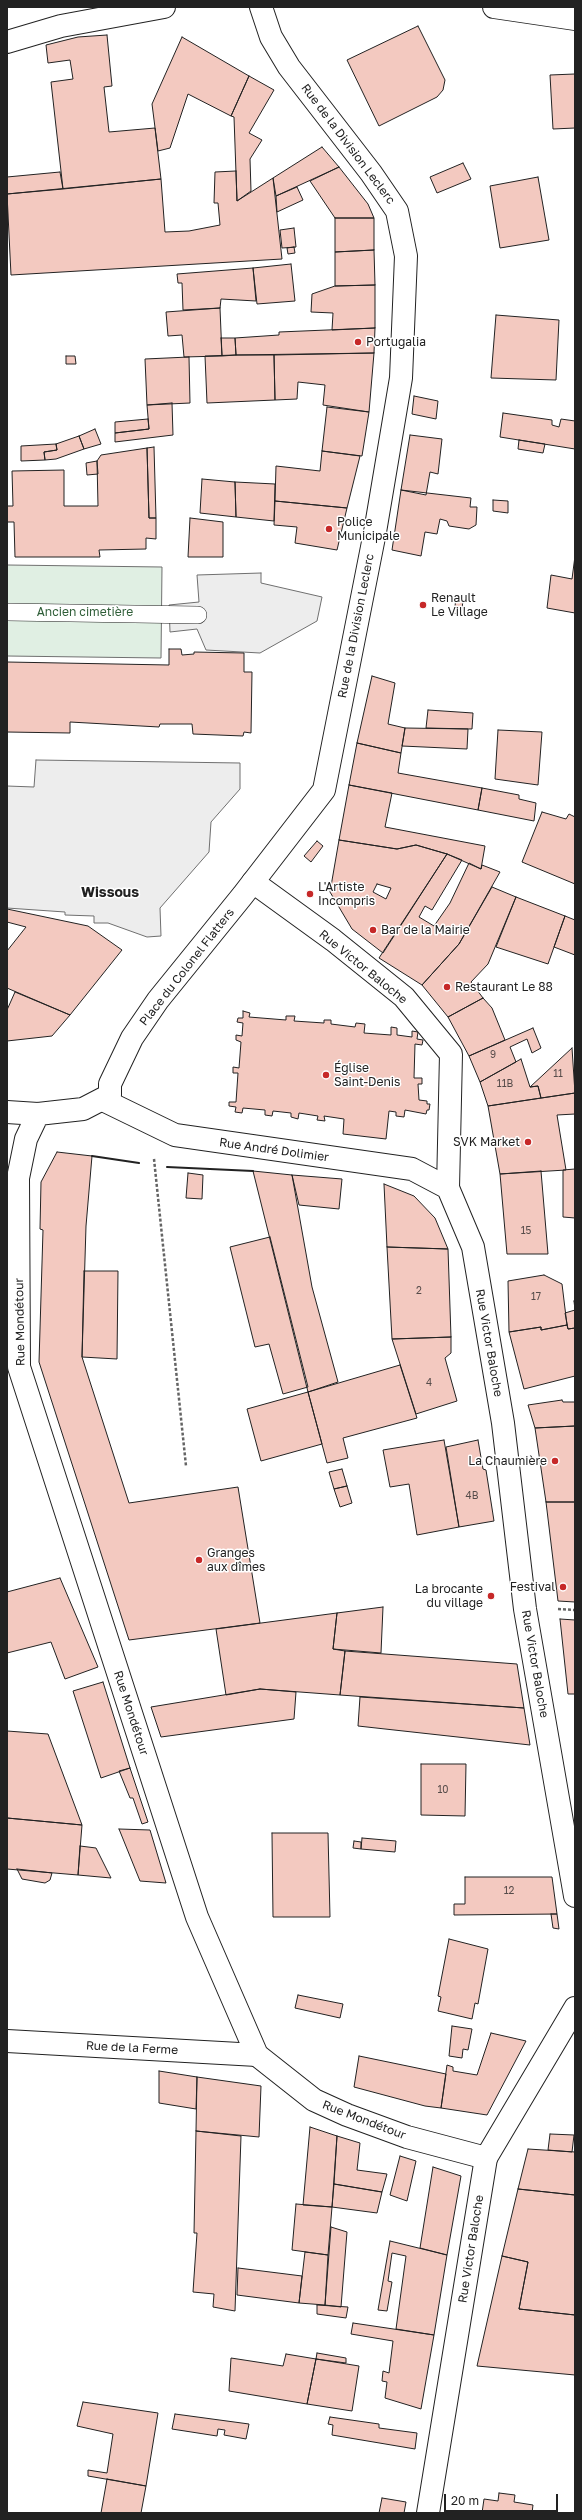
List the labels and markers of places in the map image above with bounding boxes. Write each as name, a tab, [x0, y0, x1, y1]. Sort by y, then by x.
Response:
place label: Portugalia	[366, 335, 426, 349]
marker: Portugalia	[353, 337, 363, 347]
place label: Police Municipale	[337, 515, 400, 543]
marker: Police Municipale	[324, 524, 334, 534]
place label: Renault Le Village	[431, 591, 488, 619]
marker: Renault Le Village	[418, 600, 428, 610]
place label: L'Artiste Incompris	[318, 880, 375, 908]
marker: L'Artiste Incompris	[305, 889, 315, 899]
place label: Bar de la Mairie	[381, 923, 470, 937]
marker: Bar de la Mairie	[368, 925, 378, 935]
place label: Restaurant Le 88	[455, 980, 553, 994]
marker: Restaurant Le 88	[442, 982, 452, 992]
place label: Église Saint-Denis	[334, 1061, 400, 1089]
marker: Église Saint-Denis	[321, 1070, 331, 1080]
place label: SVK Market	[453, 1135, 520, 1149]
marker: SVK Market	[523, 1137, 533, 1147]
place label: La Chaumière	[468, 1454, 547, 1468]
marker: La Chaumière	[550, 1456, 560, 1466]
place label: Granges aux dîmes	[207, 1546, 265, 1574]
marker: Granges aux dîmes	[194, 1555, 204, 1565]
place label: Festival	[510, 1580, 555, 1594]
place label: La brocante du village	[415, 1582, 483, 1610]
marker: Festival	[558, 1582, 568, 1592]
marker: La brocante du village	[486, 1591, 496, 1601]

